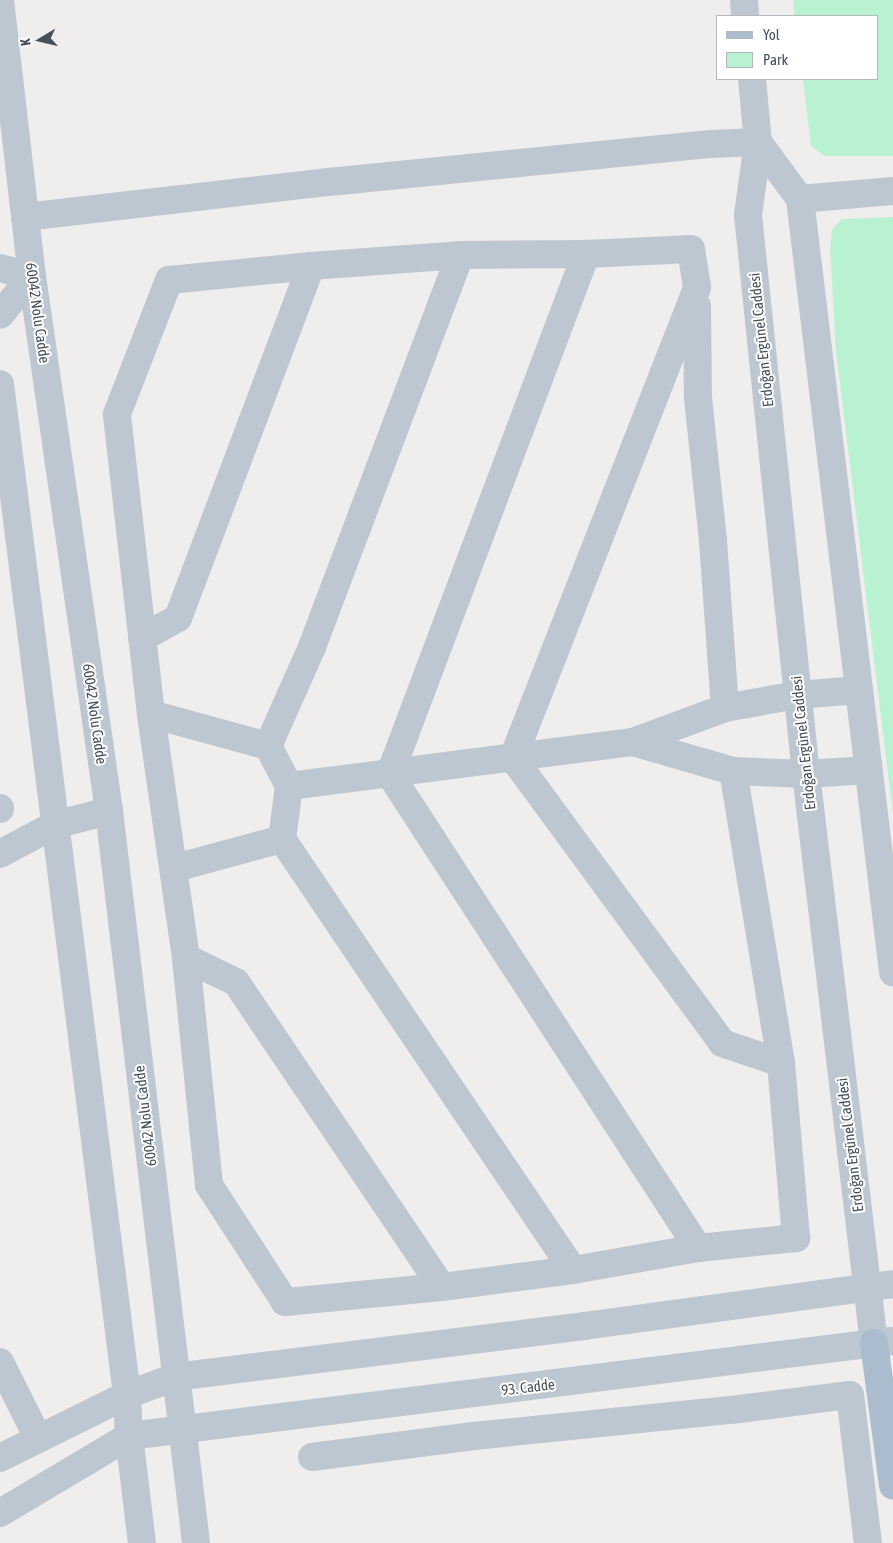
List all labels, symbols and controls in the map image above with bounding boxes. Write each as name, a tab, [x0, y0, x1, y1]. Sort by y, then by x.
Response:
north arrow	[15, 15, 65, 65]
legend	[716, 15, 878, 80]
text: Yol	[763, 26, 780, 43]
text: K	[17, 38, 34, 47]
text: Park	[763, 51, 788, 68]
street label: 60042 Nolu Cadde	[22, 262, 54, 364]
street label: Erdoğan Ergünel Caddesi	[745, 272, 777, 408]
street label: 60042 Nolu Cadde	[79, 663, 111, 765]
street label: Erdoğan Ergünel Caddesi	[787, 675, 819, 811]
street label: 60042 Nolu Cadde	[130, 1065, 160, 1167]
street label: Erdoğan Ergünel Caddesi	[833, 1077, 867, 1213]
street label: 93. Cadde	[500, 1375, 556, 1399]

